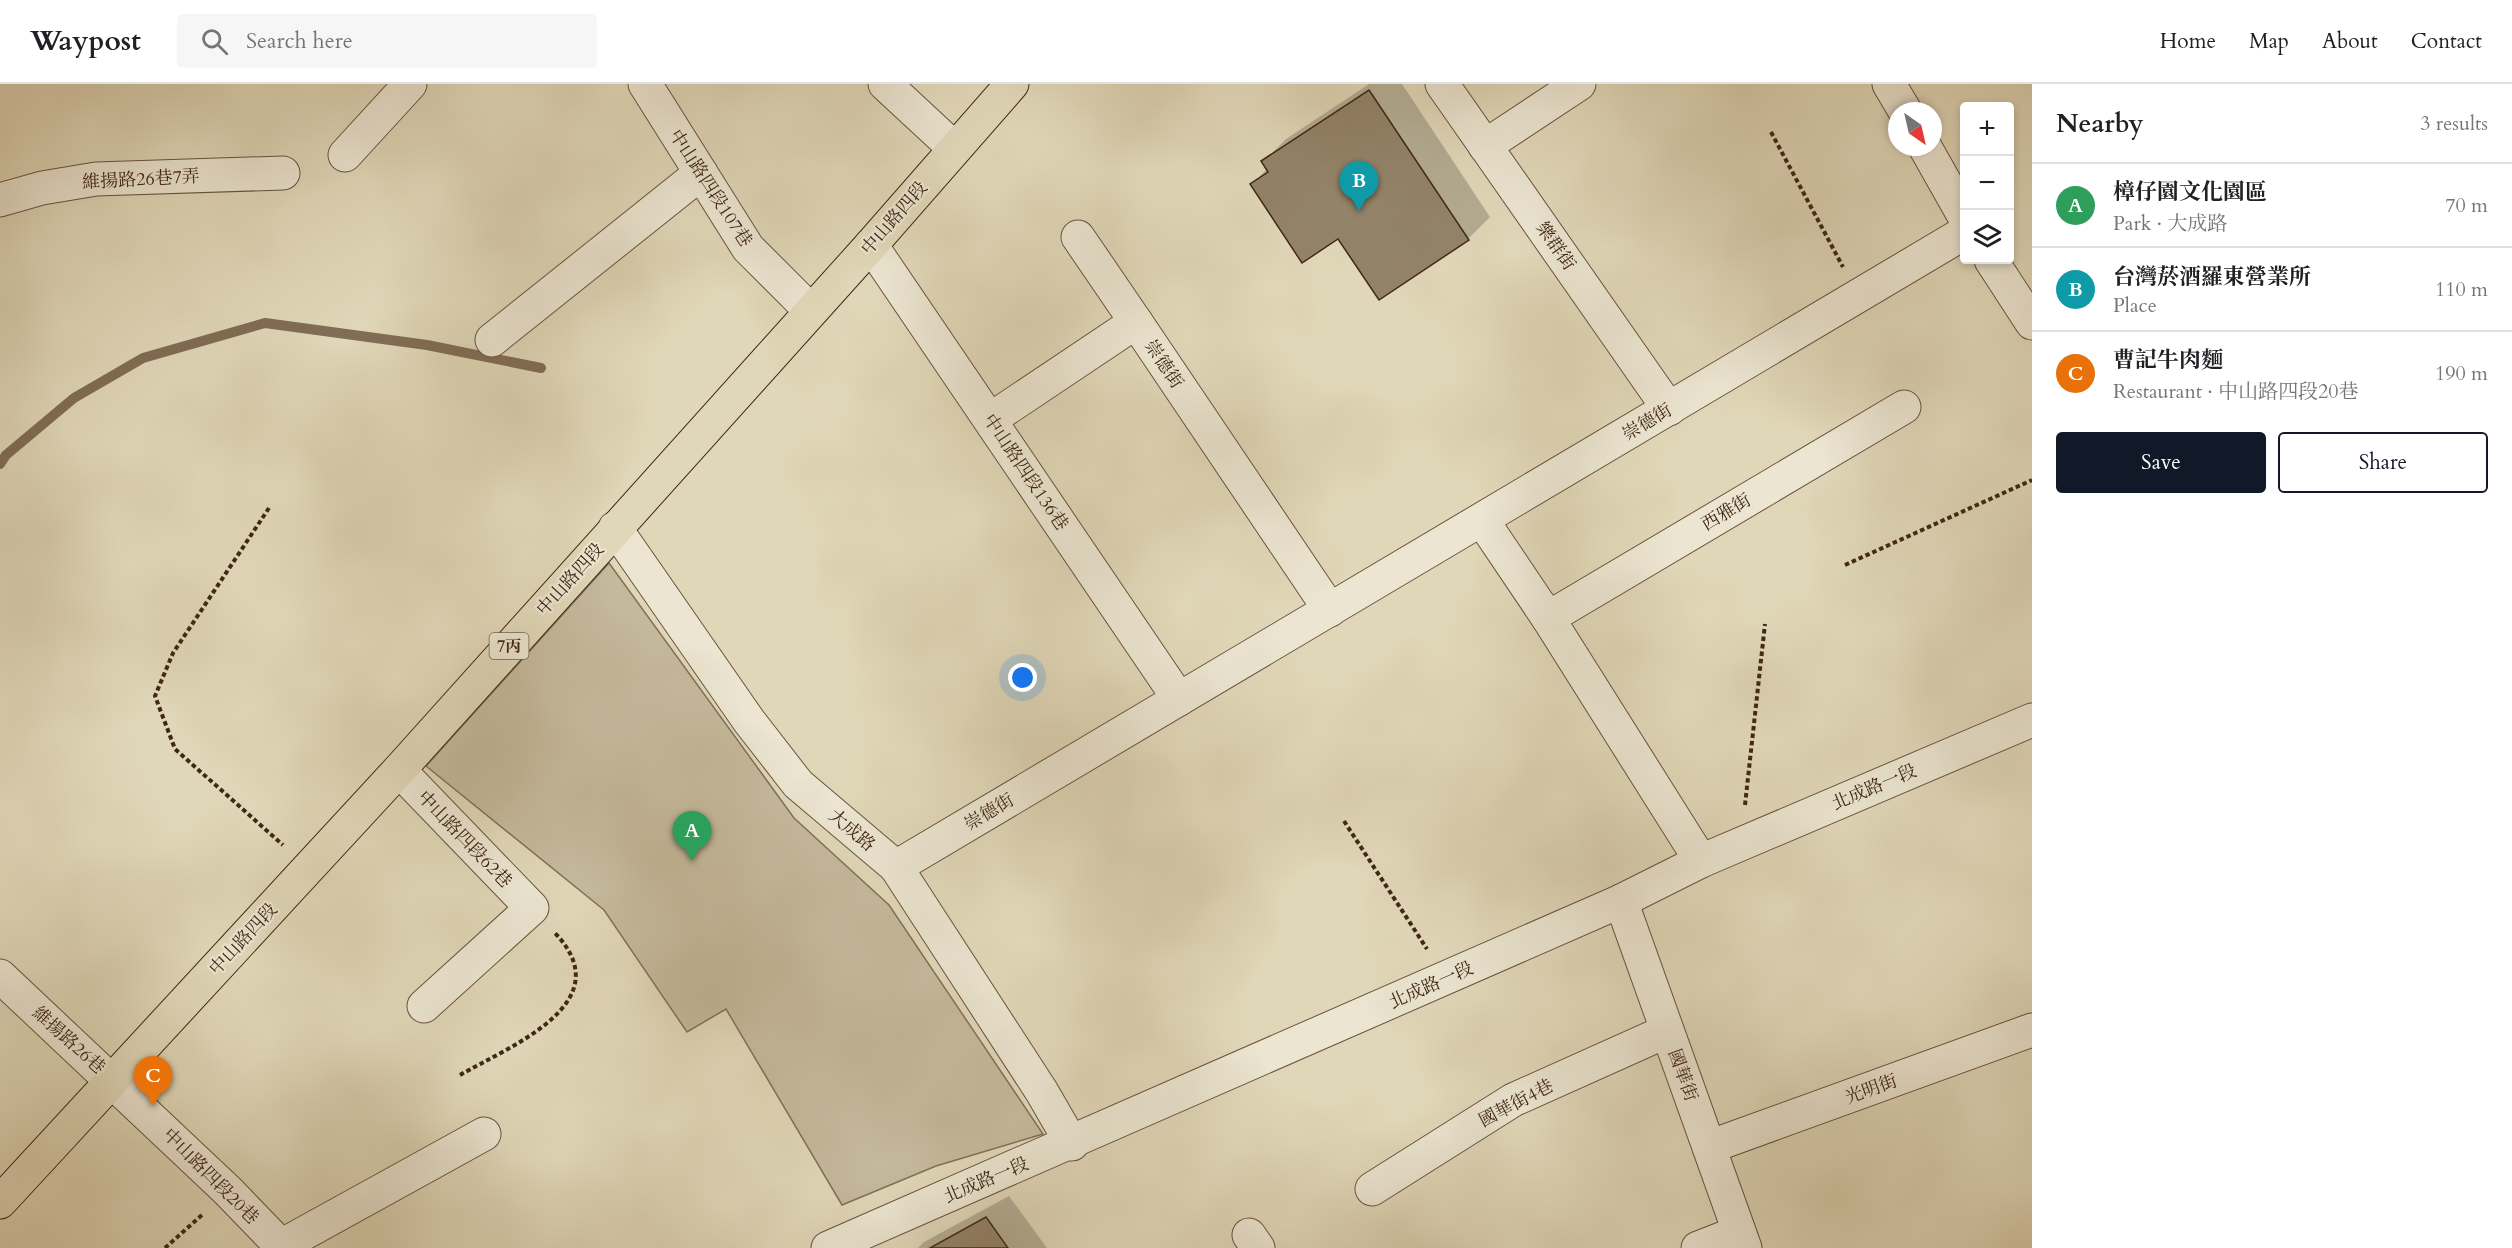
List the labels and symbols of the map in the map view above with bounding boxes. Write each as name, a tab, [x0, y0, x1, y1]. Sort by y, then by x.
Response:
north arrow	[1888, 102, 1942, 156]
street label: 中山路四段107巷	[663, 125, 758, 252]
pin: B	[1340, 162, 1378, 211]
street label: 維揚路26巷7弄	[82, 164, 200, 195]
street label: 中山路四段	[855, 176, 933, 260]
street label: 樂群街	[1530, 217, 1581, 276]
street label: 崇德街	[1138, 335, 1189, 394]
street label: 崇德街	[1618, 398, 1677, 447]
street label: 中山路四段136巷	[977, 409, 1074, 536]
street label: 西雅街	[1697, 488, 1756, 537]
street label: 中山路四段	[531, 538, 610, 621]
road number: 7丙	[490, 633, 528, 659]
your location	[1008, 663, 1037, 692]
street label: 北成路一段	[1828, 758, 1921, 817]
street label: 中山路四段62巷	[412, 785, 518, 894]
street label: 崇德街	[960, 788, 1019, 837]
street label: 大成路	[823, 803, 880, 857]
pin: A	[672, 812, 712, 861]
street label: 中山路四段	[204, 898, 283, 981]
street label: 北成路一段	[1385, 956, 1477, 1015]
street label: 維揚路26巷	[27, 1001, 111, 1080]
street label: 國華街	[1662, 1046, 1704, 1105]
pin: C	[134, 1056, 172, 1106]
street label: 光明街	[1842, 1068, 1901, 1110]
street label: 國華街4巷	[1475, 1073, 1558, 1134]
street label: 中山路四段20巷	[157, 1123, 264, 1230]
street label: 北成路一段	[940, 1151, 1033, 1210]

